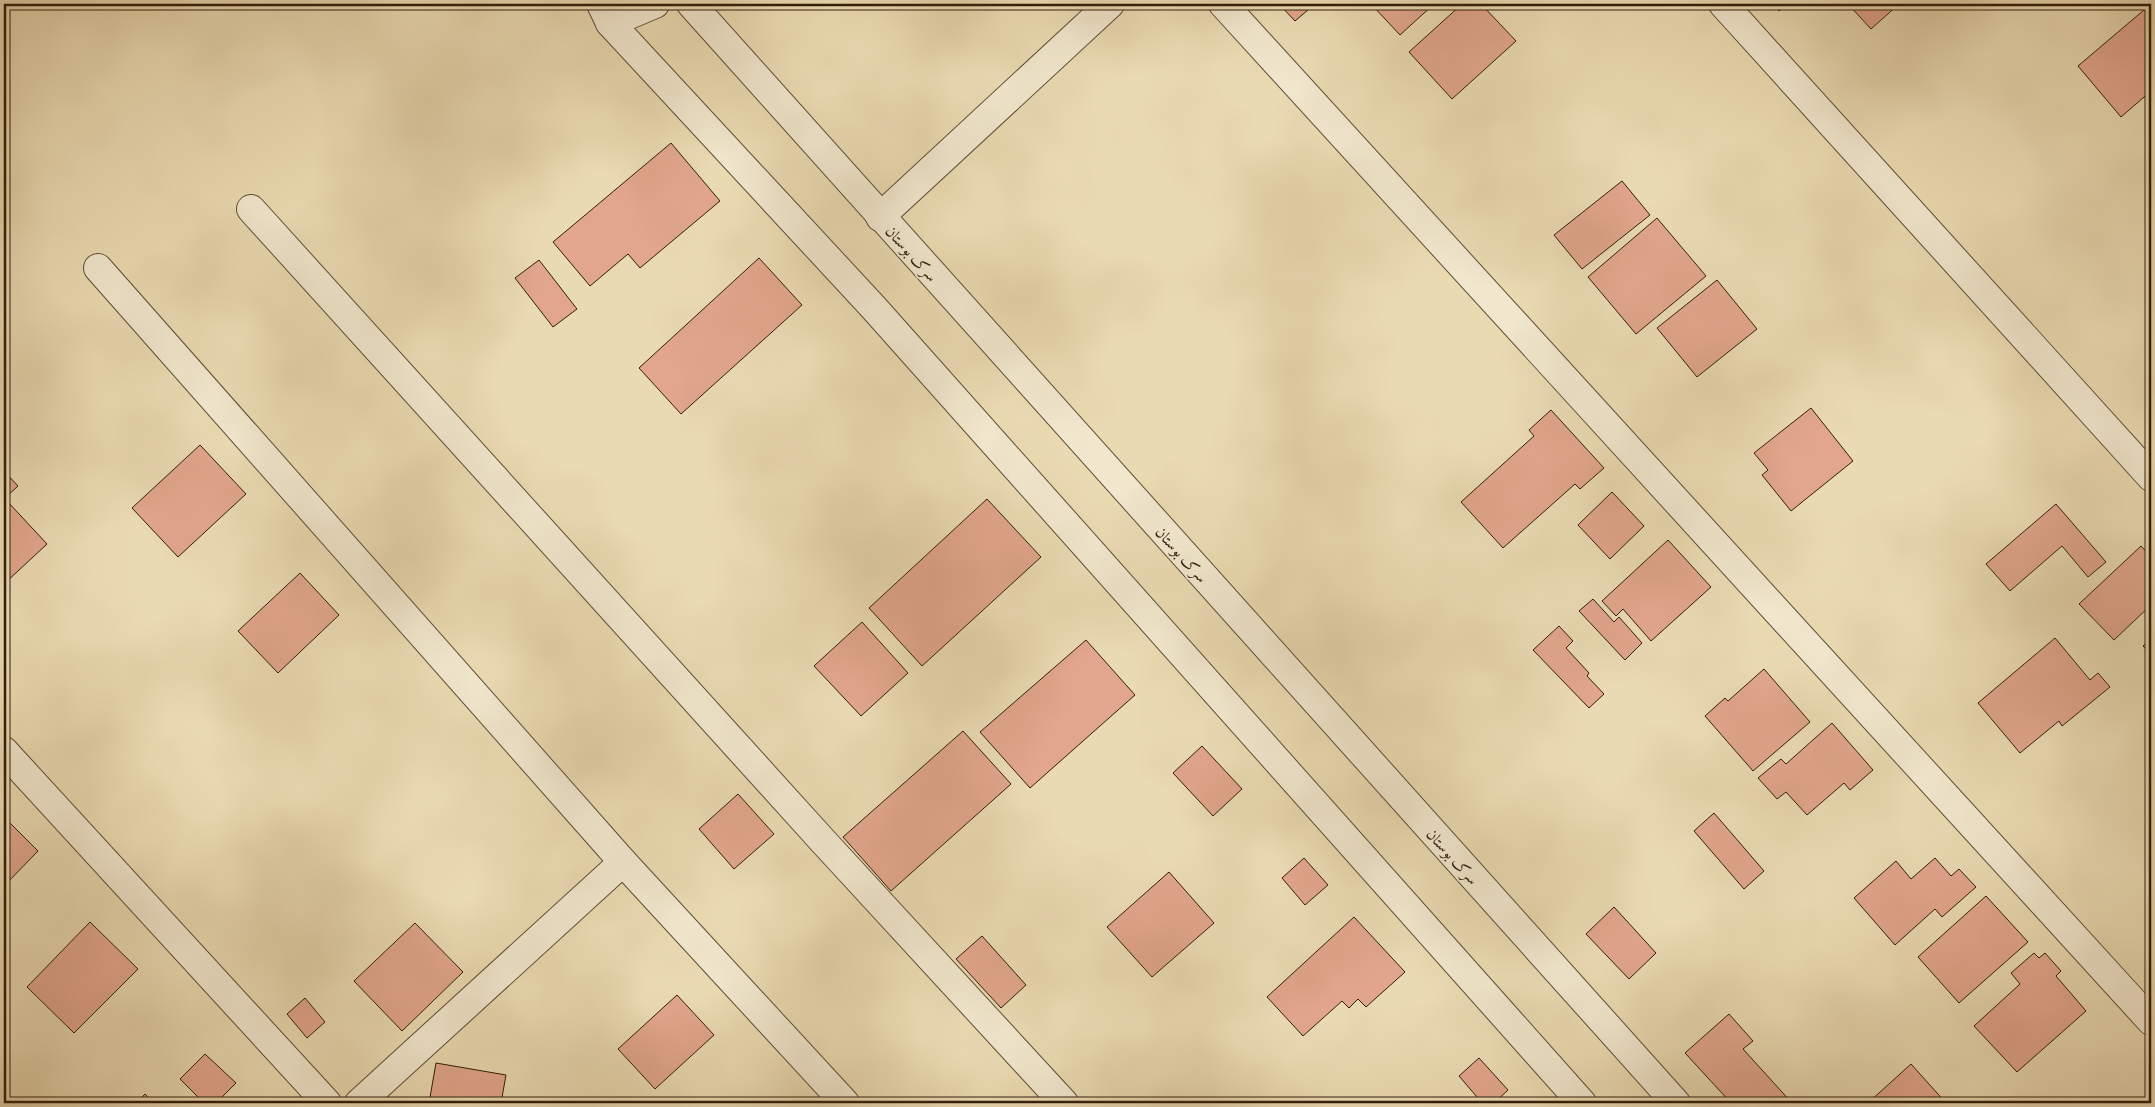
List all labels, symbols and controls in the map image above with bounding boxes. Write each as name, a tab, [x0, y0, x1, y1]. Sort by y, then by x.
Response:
street label: سرک بوستان	[881, 221, 942, 286]
street label: سرک بوستان	[1151, 522, 1212, 587]
street label: سرک بوستان	[1422, 824, 1483, 889]

